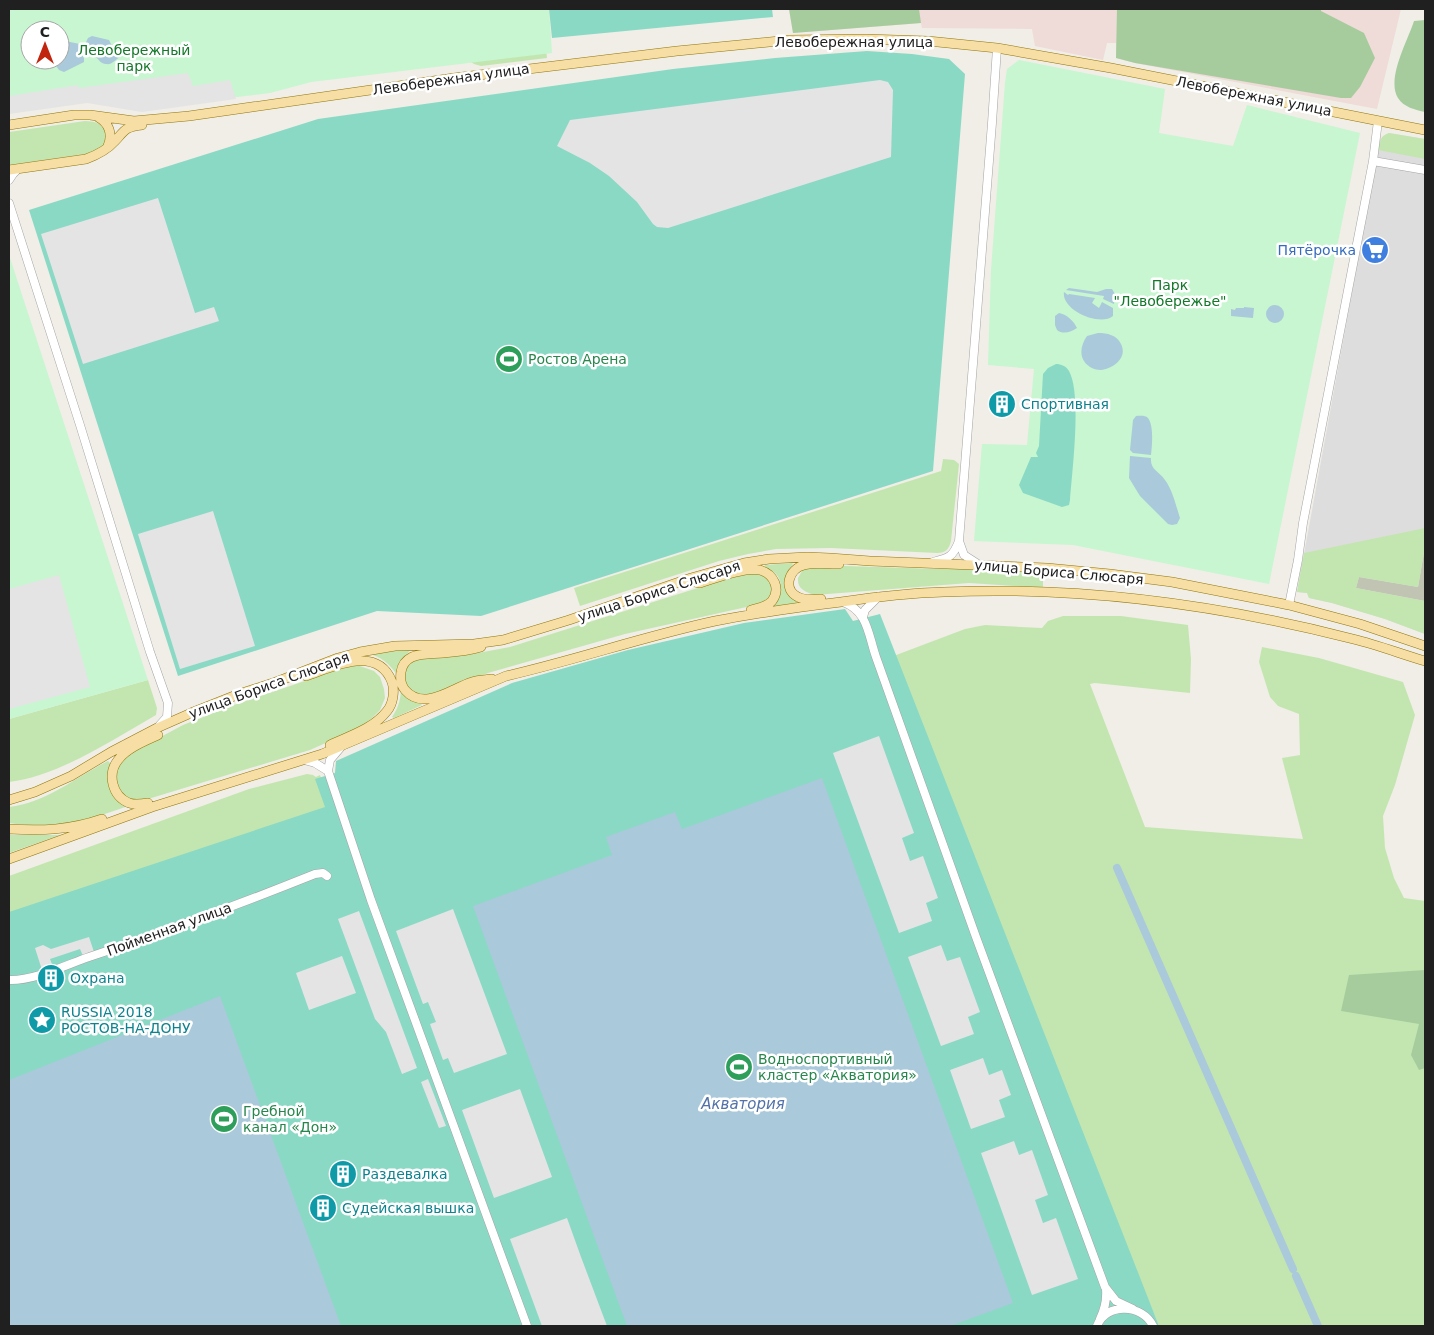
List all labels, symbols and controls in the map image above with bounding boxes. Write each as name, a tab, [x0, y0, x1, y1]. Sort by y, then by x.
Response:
north arrow	[20, 20, 70, 70]
text: С	[40, 24, 50, 40]
street label: Левобережная улица	[775, 34, 933, 50]
park label: Левобережный парк	[78, 42, 190, 74]
street label: Левобережная улица	[371, 60, 531, 98]
street label: Левобережная улица	[1175, 73, 1333, 119]
supermarket icon: Пятёрочка	[1360, 235, 1390, 265]
place label: Пятёрочка	[1278, 242, 1356, 258]
park label: Парк "Левобережье"	[1113, 277, 1227, 309]
sports icon: Ростов Арена	[494, 344, 524, 374]
place label: Ростов Арена	[528, 351, 627, 367]
building icon: Спортивная	[987, 389, 1017, 419]
place label: Спортивная	[1021, 396, 1109, 412]
street label: улица Бориса Слюсаря	[576, 557, 742, 625]
street label: улица Бориса Слюсаря	[974, 557, 1144, 587]
street label: улица Бориса Слюсаря	[186, 648, 352, 722]
street label: Пойменная улица	[104, 899, 234, 959]
building icon: Охрана	[36, 963, 66, 993]
place label: Охрана	[70, 970, 125, 986]
place label: RUSSIA 2018 РОСТОВ-НА-ДОНУ	[61, 1004, 191, 1036]
place icon: RUSSIA 2018 РОСТОВ-НА-ДОНУ	[27, 1005, 57, 1035]
place label: Водноспортивный кластер «Акватория»	[758, 1051, 917, 1083]
sports icon: Водноспортивный кластер «Акватория»	[724, 1052, 754, 1082]
water label: Акватория	[700, 1095, 785, 1113]
place label: Гребной канал «Дон»	[243, 1103, 337, 1135]
sports icon: Гребной канал «Дон»	[209, 1104, 239, 1134]
building icon: Раздевалка	[328, 1159, 358, 1189]
place label: Раздевалка	[362, 1166, 448, 1182]
building icon: Судейская вышка	[308, 1193, 338, 1223]
place label: Судейская вышка	[342, 1200, 474, 1216]

